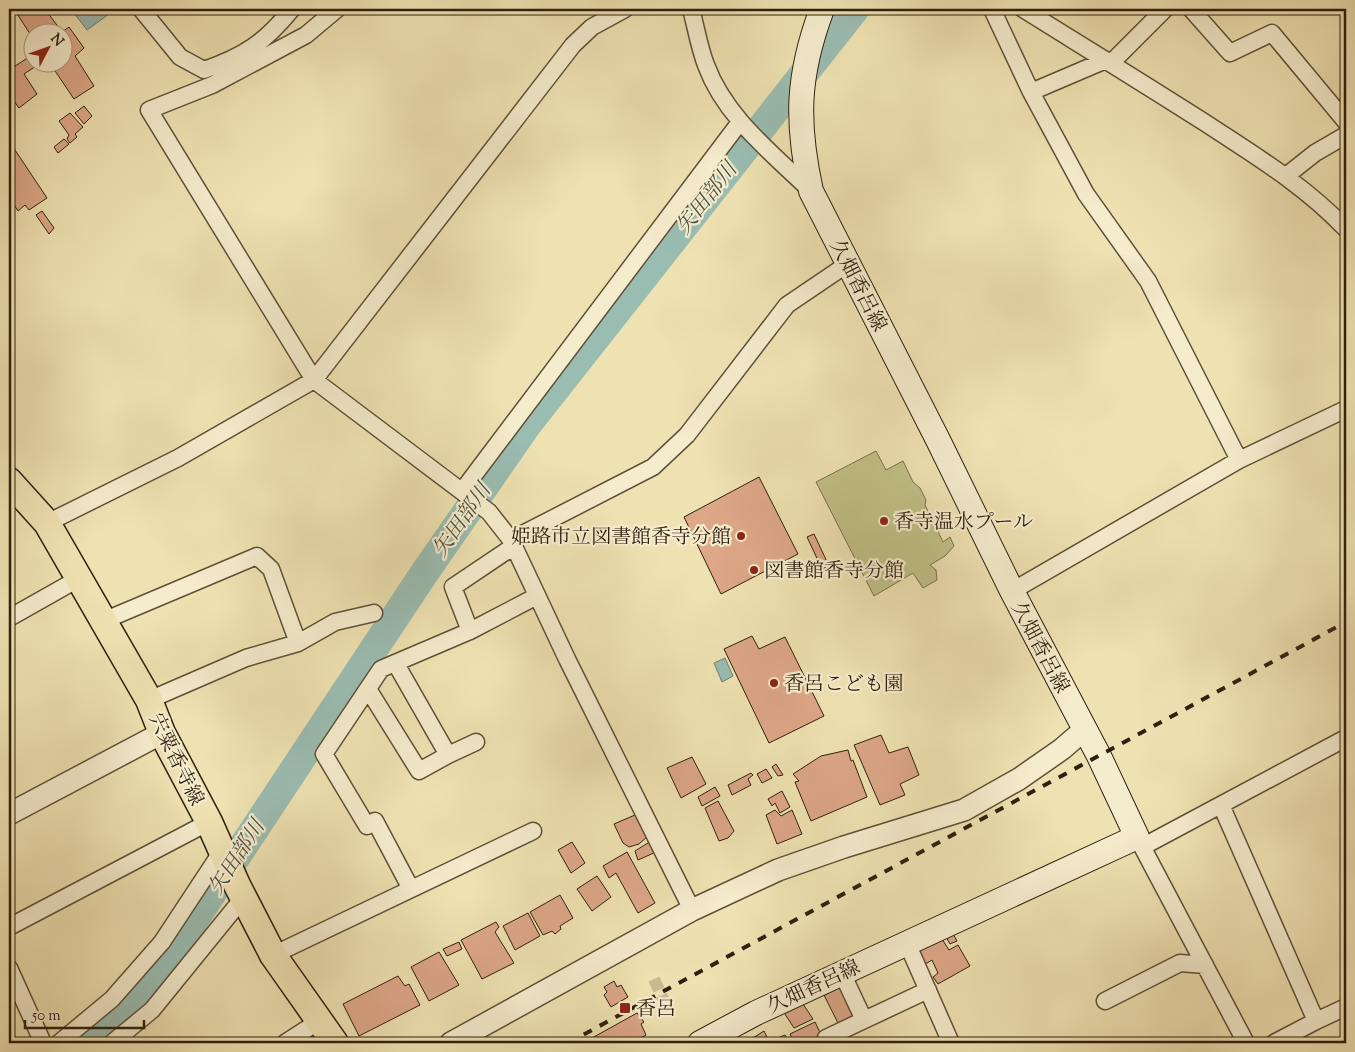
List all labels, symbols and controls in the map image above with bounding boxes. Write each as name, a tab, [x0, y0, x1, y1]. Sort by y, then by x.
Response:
north arrow	[22, 22, 72, 72]
text: N	[45, 30, 68, 52]
water label: 矢田部川	[670, 155, 746, 242]
street label: 久畑香呂線	[821, 235, 892, 337]
water label: 矢田部川	[426, 477, 500, 564]
place label: 香寺温水プール	[894, 509, 1033, 538]
marker: 香寺温水プール	[878, 515, 890, 527]
place label: 姫路市立図書館香寺分館	[511, 524, 731, 553]
marker: 姫路市立図書館香寺分館	[735, 530, 747, 542]
place label: 図書館香寺分館	[764, 558, 904, 587]
marker: 図書館香寺分館	[748, 564, 760, 576]
street label: 久畑香呂線	[1003, 597, 1075, 699]
place label: 香呂こども園	[784, 671, 904, 700]
marker: 香呂こども園	[768, 677, 780, 689]
street label: 宍粟香寺線	[140, 709, 210, 811]
water label: 矢田部川	[202, 813, 274, 901]
street label: 久畑香呂線	[763, 954, 865, 1023]
place label: 香呂	[636, 996, 676, 1025]
scale bar	[25, 997, 144, 1029]
marker: 香呂	[618, 1001, 632, 1015]
text: 50 m	[31, 1006, 61, 1027]

